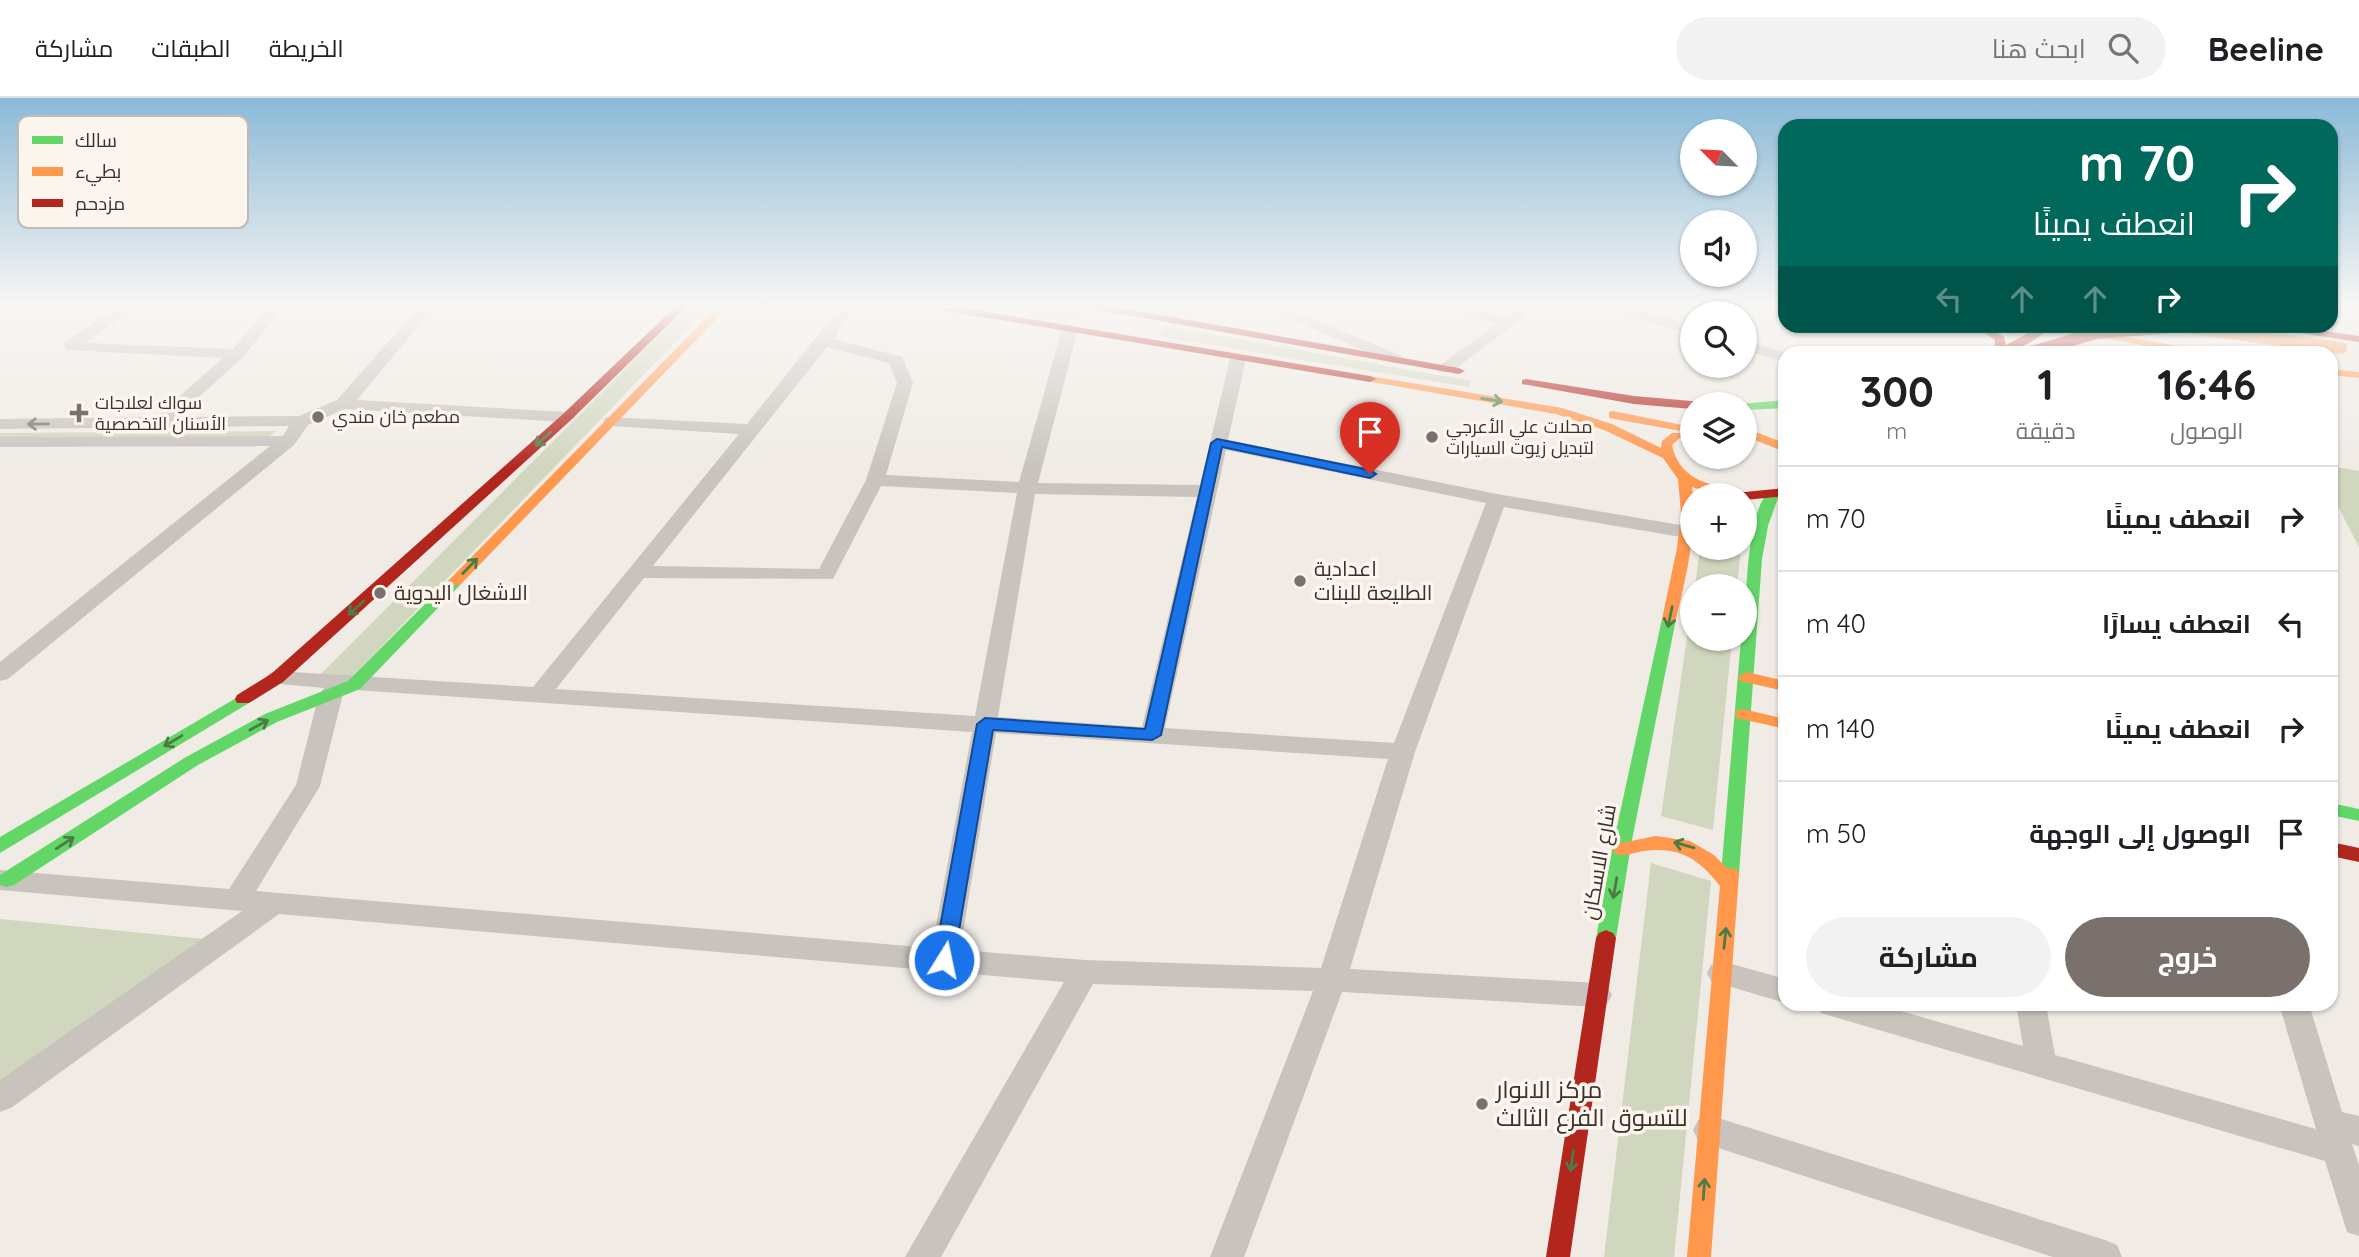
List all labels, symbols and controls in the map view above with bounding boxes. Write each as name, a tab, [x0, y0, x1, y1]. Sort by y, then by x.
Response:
search box	[1676, 17, 2166, 80]
text: Beeline	[2208, 28, 2324, 69]
icon: search	[2104, 29, 2142, 67]
text: ابحث هنا	[1992, 32, 2086, 65]
text: مشاركة	[35, 33, 113, 63]
text: الطبقات	[151, 33, 231, 63]
text: الخريطة	[269, 33, 344, 63]
legend	[18, 116, 248, 228]
north arrow	[1680, 119, 1757, 196]
map controls	[1680, 119, 1757, 651]
text: سالك	[75, 128, 117, 152]
text: 70 m	[2079, 132, 2195, 193]
icon: right	[2219, 147, 2310, 238]
text: بطيء	[75, 159, 121, 186]
text: مزدحم	[75, 191, 125, 217]
text: انعطف يمينًا	[2033, 203, 2195, 243]
button: sound	[1680, 210, 1757, 287]
icon: left	[1930, 280, 1968, 318]
icon: ahead	[2003, 280, 2041, 318]
icon: ahead	[2076, 280, 2114, 318]
icon: right	[2149, 280, 2187, 318]
button: search	[1680, 301, 1757, 378]
text: 1	[2037, 358, 2054, 411]
text: 16:46	[2157, 358, 2256, 411]
text: 300	[1860, 365, 1934, 418]
place label: سواك لعلاجات الأسنان التخصصية	[95, 391, 226, 435]
button: layers	[1680, 392, 1757, 469]
one-way arrow	[1480, 394, 1503, 407]
pin	[1340, 402, 1400, 474]
marker: سواك لعلاجات الأسنان التخصصية	[69, 403, 89, 423]
place label: مطعم خان مندي	[332, 405, 460, 431]
marker: مطعم خان مندي	[310, 409, 326, 425]
icon: arrive	[1351, 413, 1389, 451]
place label: محلات علي الأعرجي لتبديل زيوت السيارات	[1446, 415, 1594, 459]
text: m	[1886, 416, 1907, 445]
text: دقيقة	[2016, 416, 2076, 445]
text: الوصول	[2170, 416, 2243, 445]
one-way arrow	[27, 417, 50, 430]
marker: محلات علي الأعرجي لتبديل زيوت السيارات	[1424, 429, 1440, 445]
one-way arrow	[534, 431, 552, 447]
button: +	[1680, 483, 1757, 560]
icon: right	[2272, 500, 2310, 538]
text: 70 m	[1806, 502, 1866, 535]
text: انعطف يمينًا	[2105, 502, 2251, 535]
place label: اعدادية الطليعة للبنات	[1314, 555, 1432, 605]
one-way arrow	[461, 558, 478, 575]
marker: اعدادية الطليعة للبنات	[1292, 573, 1308, 589]
button: −	[1680, 574, 1757, 651]
place label: الاشغال اليدوية	[394, 579, 528, 606]
marker: الاشغال اليدوية	[372, 585, 388, 601]
one-way arrow	[348, 599, 365, 616]
one-way arrow	[1662, 605, 1676, 628]
icon: left	[2272, 605, 2310, 643]
text: 40 m	[1806, 607, 1866, 640]
text: انعطف يسارًا	[2102, 607, 2251, 640]
icon: right	[2272, 710, 2310, 748]
text: 140 m	[1806, 712, 1875, 745]
text: انعطف يمينًا	[2105, 712, 2251, 745]
one-way arrow	[248, 718, 269, 731]
one-way arrow	[164, 735, 184, 749]
street label: شارع الاسكان	[1575, 802, 1623, 922]
icon: arrive	[2272, 815, 2310, 853]
text: 50 m	[1806, 817, 1866, 850]
text: الوصول إلى الوجهة	[2029, 817, 2251, 850]
one-way arrow	[54, 836, 74, 850]
one-way arrow	[1674, 838, 1696, 851]
one-way arrow	[1608, 876, 1621, 899]
button: مشاركة	[1806, 917, 2051, 997]
button: خروج	[2065, 917, 2310, 997]
position arrow	[907, 923, 981, 997]
one-way arrow	[1719, 927, 1732, 950]
place label: مركز الانوار للتسوق الفرع الثالث	[1494, 1074, 1688, 1134]
marker: مركز الانوار للتسوق الفرع الثالث	[1474, 1096, 1490, 1112]
one-way arrow	[1566, 1149, 1579, 1172]
one-way arrow	[1698, 1178, 1711, 1201]

